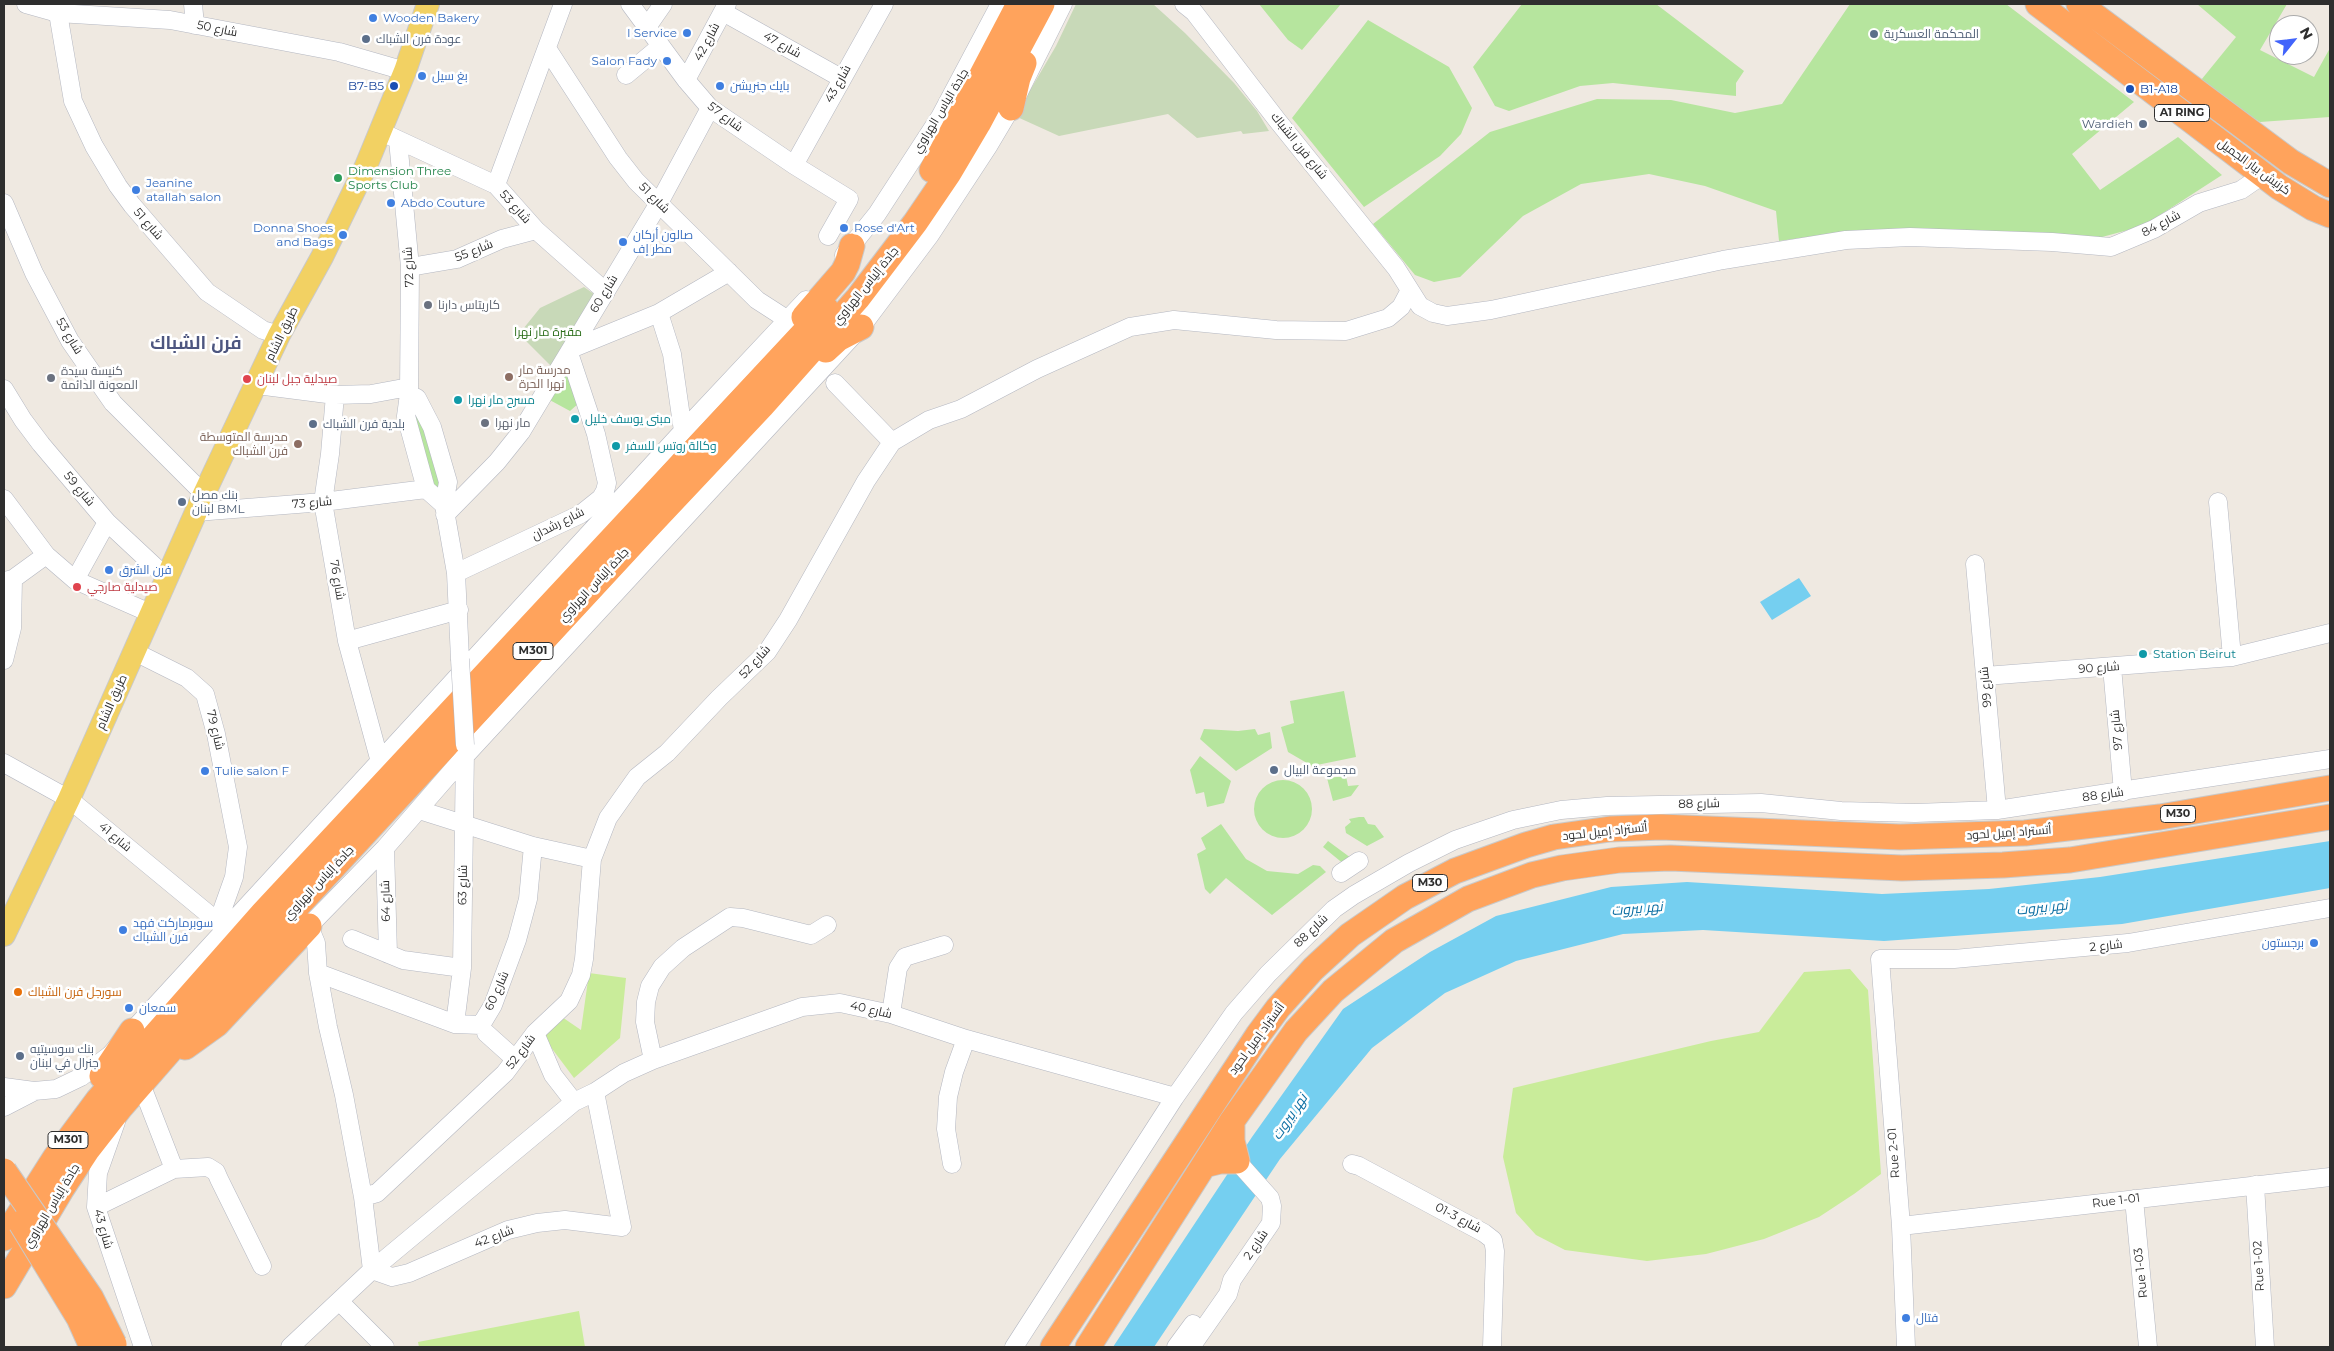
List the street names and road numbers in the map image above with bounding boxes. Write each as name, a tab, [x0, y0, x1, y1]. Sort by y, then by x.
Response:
street label: شارع 50	[195, 18, 239, 40]
street label: شارع 42	[691, 20, 723, 64]
street label: شارع 47	[761, 29, 803, 61]
street label: شارع 43	[822, 63, 854, 105]
street label: جادة الياس الهراوي	[910, 66, 972, 156]
street label: شارع 57	[705, 99, 745, 135]
road number: A1 RING	[2154, 105, 2210, 122]
street label: شارع فرن الشباك	[1268, 110, 1330, 182]
street label: كرنيش بيار الجميل	[2215, 136, 2293, 198]
street label: شارع 51	[636, 180, 672, 216]
street label: شارع 53	[496, 187, 534, 227]
street label: شارع 51	[130, 205, 166, 243]
street label: شارع 84	[2139, 208, 2183, 240]
street label: شارع 55	[453, 237, 495, 265]
street label: جادة إلياس الهراوي	[830, 244, 902, 328]
street label: شارع 72	[401, 247, 417, 287]
street label: شارع 60	[587, 272, 621, 316]
street label: طريق الشام	[263, 305, 301, 363]
street label: شارع 53	[53, 315, 85, 357]
street label: شارع 59	[60, 469, 98, 509]
street label: شارع 73	[291, 494, 333, 512]
street label: شارع رشدان	[529, 505, 587, 543]
street label: جادة إلياس الهراوي	[556, 545, 632, 625]
street label: شارع 76	[326, 559, 348, 601]
road number: M301	[513, 642, 553, 659]
street label: شارع 52	[736, 642, 774, 682]
street label: شارع 90	[2078, 659, 2120, 677]
street label: شارع 99	[1977, 666, 1995, 708]
street label: طريق الشام	[94, 672, 130, 732]
street label: شارع 79	[203, 708, 227, 752]
street label: شارع 97	[2108, 709, 2126, 751]
street label: شارع 88	[2081, 785, 2125, 805]
street label: شارع 88	[1678, 796, 1720, 812]
road number: M30	[2160, 806, 2196, 822]
street label: شارع 41	[96, 819, 134, 855]
street label: أتستراد إميل لحود	[1562, 820, 1648, 844]
street label: أتستراد إميل لحود	[1966, 823, 2052, 843]
street label: جادة إلياس الهراوي	[281, 843, 357, 923]
street label: شارع 63	[455, 865, 471, 905]
road number: M30	[1412, 874, 1448, 891]
street label: شارع 64	[378, 880, 394, 922]
street label: شارع 88	[1291, 911, 1331, 951]
street label: شارع 2	[2089, 937, 2123, 955]
street label: شارع 60	[482, 969, 512, 1013]
street label: شارع 40	[849, 998, 893, 1022]
street label: أتستراد إميل لحود	[1226, 1000, 1288, 1078]
street label: شارع 52	[503, 1032, 539, 1072]
street label: Rue 2-01	[1885, 1127, 1903, 1179]
road number: M301	[48, 1132, 88, 1148]
street label: جادة إلياس الهراوي	[21, 1161, 83, 1251]
street label: Rue 1-01	[2091, 1191, 2141, 1211]
street label: شارع 3-01	[1433, 1200, 1483, 1236]
street label: شارع 43	[90, 1207, 116, 1251]
street label: شارع 42	[472, 1223, 516, 1251]
street label: شارع 2	[1241, 1227, 1271, 1263]
street label: Rue 1-02	[2250, 1240, 2268, 1292]
street label: Rue 1-03	[2131, 1247, 2151, 1299]

